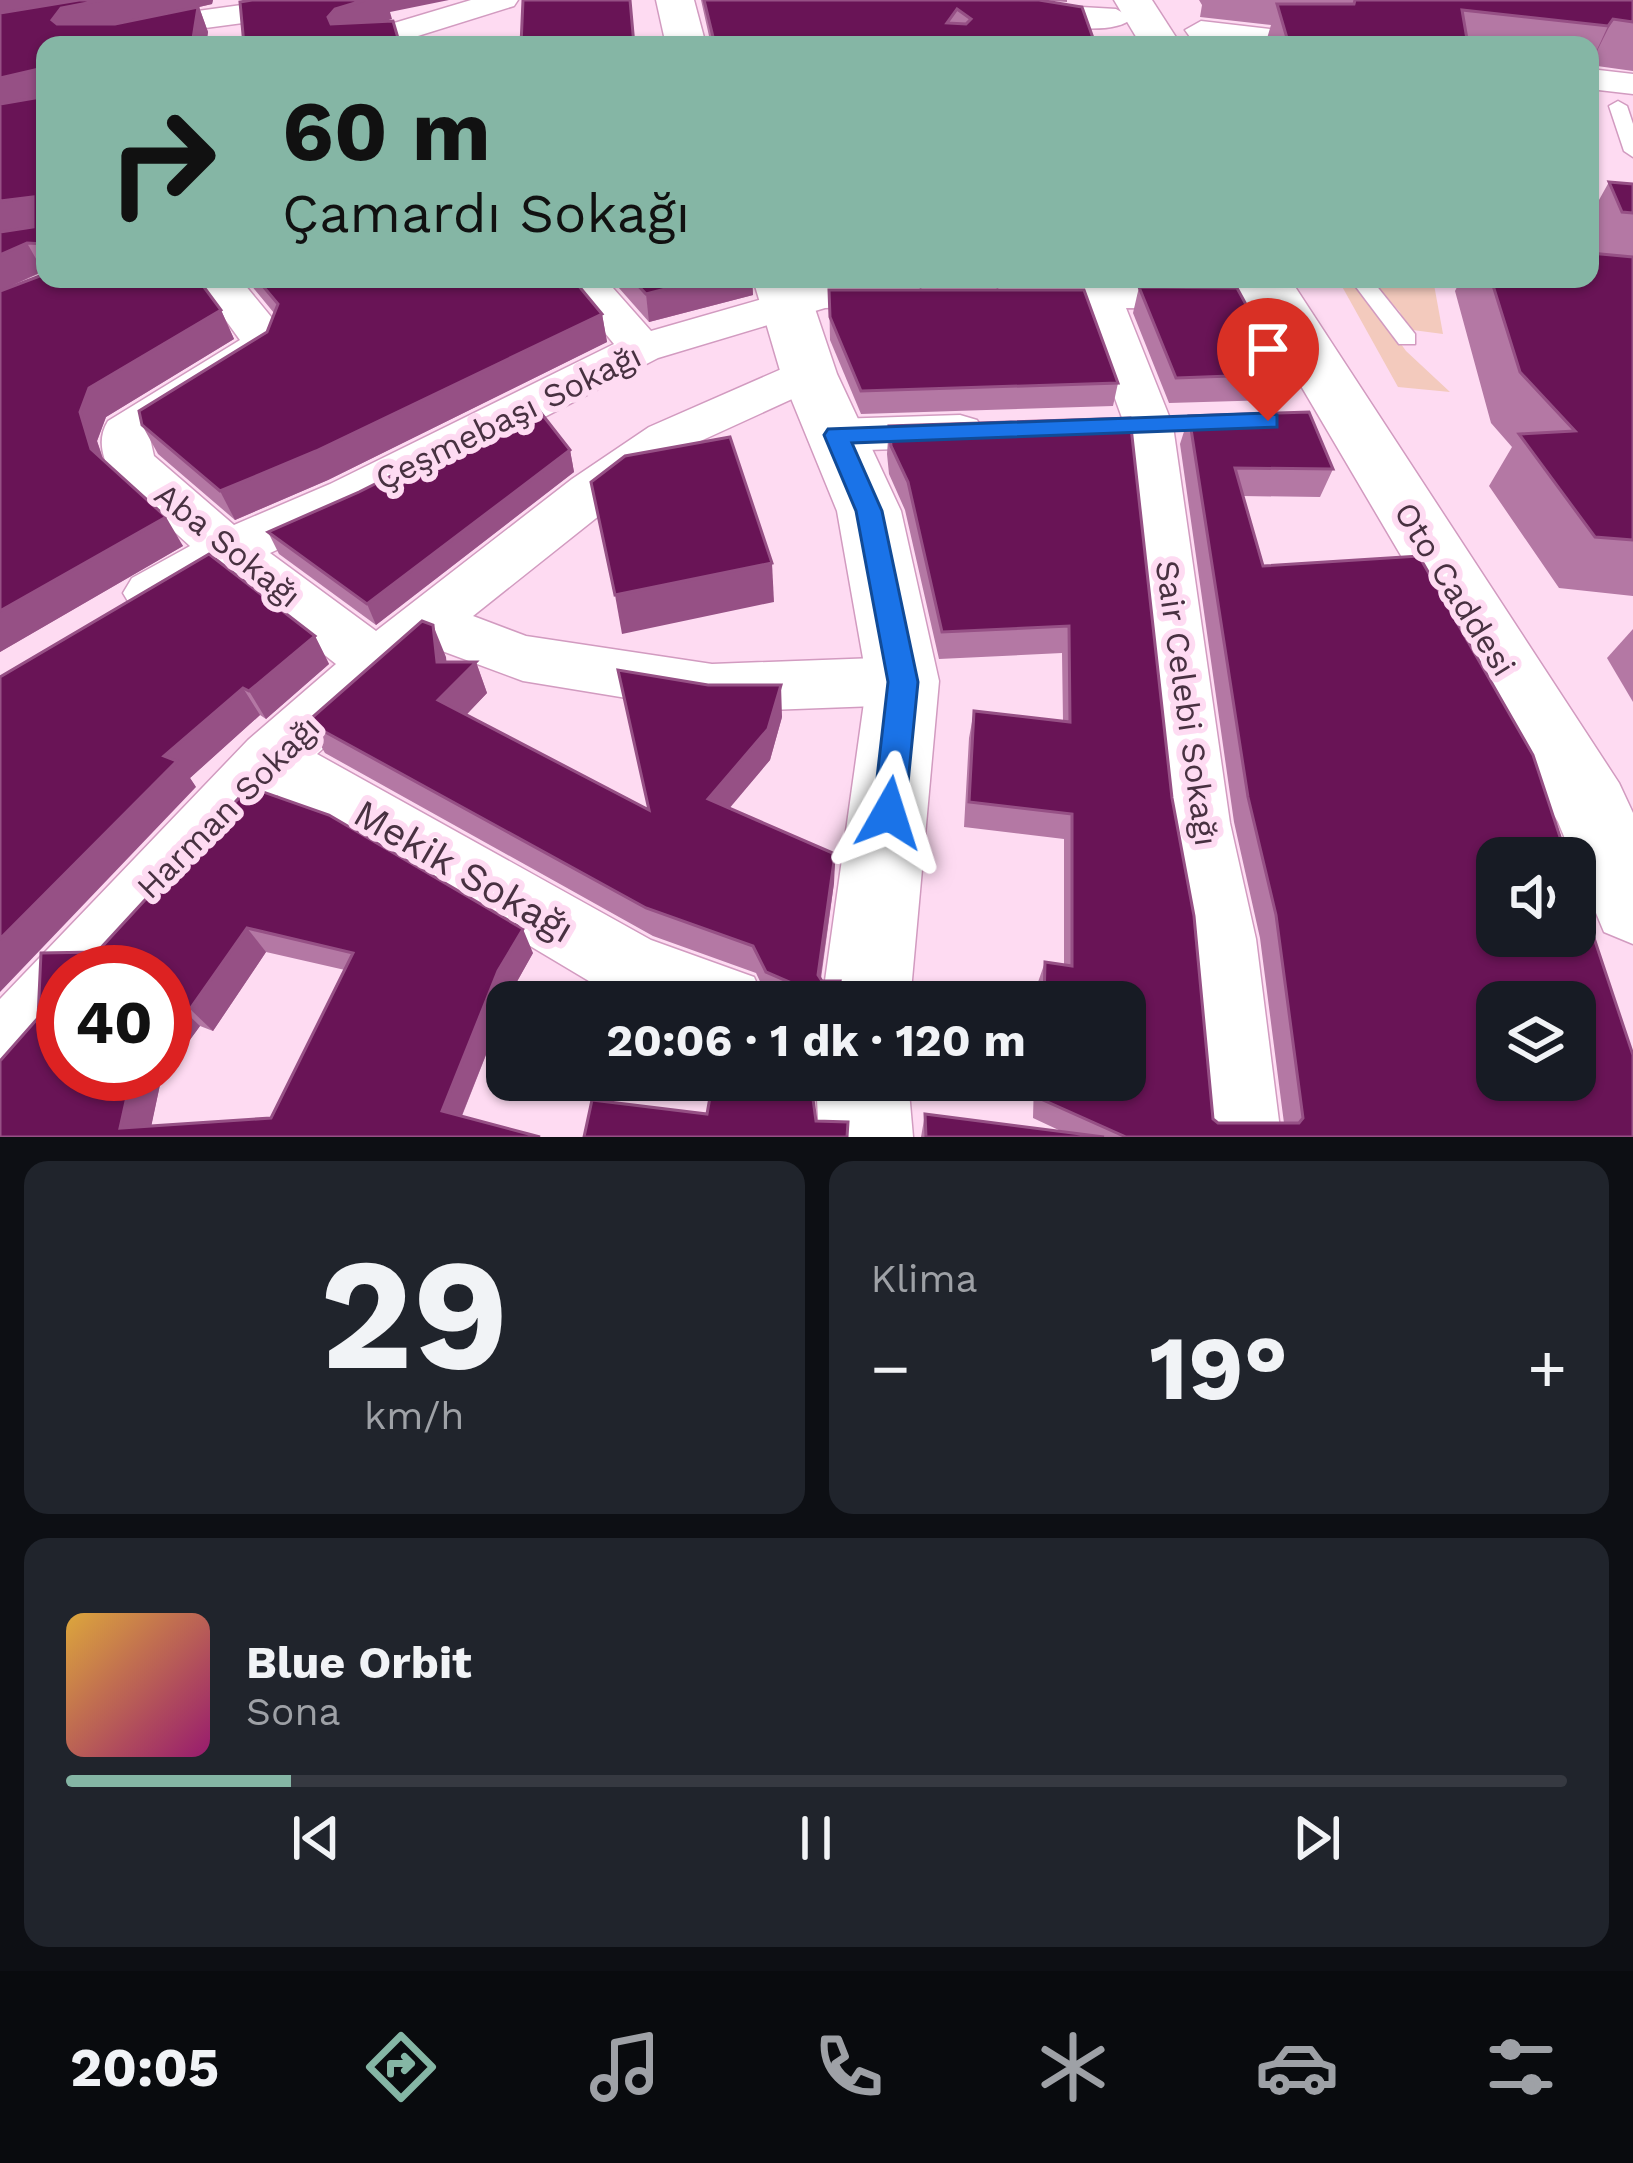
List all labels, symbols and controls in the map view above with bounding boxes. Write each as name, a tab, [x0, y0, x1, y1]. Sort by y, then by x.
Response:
text: 60 m	[282, 82, 491, 180]
icon: right	[84, 84, 240, 240]
text: Çamardı Sokağı	[282, 182, 690, 245]
pin	[1217, 298, 1319, 421]
icon: arrive	[1235, 316, 1301, 382]
street label: Çeşmebaşı Sokağı	[369, 336, 647, 498]
street label: Aba Sokağı	[147, 474, 309, 616]
street label: Oto Caddesi	[1386, 495, 1524, 683]
street label: Sair Celebi Sokağı	[1148, 558, 1226, 848]
street label: Harman Sokağı	[129, 708, 327, 906]
position arrow	[826, 750, 952, 876]
street label: Mekik Sokağı	[346, 790, 582, 952]
map controls	[1476, 837, 1596, 1101]
button: sound	[1476, 837, 1596, 957]
speed limit sign: 40	[36, 945, 192, 1101]
button: layers	[1476, 981, 1596, 1101]
text: 20:06 · 1 dk · 120 m	[606, 1014, 1026, 1067]
text: 29	[320, 1223, 509, 1406]
text: Klima	[871, 1256, 978, 1301]
text: 19°	[1149, 1315, 1288, 1421]
text: −	[871, 1330, 910, 1407]
text: +	[1527, 1330, 1567, 1407]
text: km/h	[364, 1393, 464, 1438]
text: Blue Orbit	[246, 1636, 472, 1689]
text: Sona	[246, 1689, 341, 1734]
icon: previous	[283, 1805, 349, 1871]
icon: pause	[783, 1805, 849, 1871]
icon: next	[1284, 1805, 1350, 1871]
icon: directions	[359, 2025, 443, 2109]
icon: music	[583, 2025, 667, 2109]
icon: phone	[807, 2025, 891, 2109]
icon: climate	[1031, 2025, 1115, 2109]
icon: car	[1255, 2025, 1339, 2109]
icon: filters	[1479, 2025, 1563, 2109]
text: 20:05	[70, 2036, 219, 2099]

